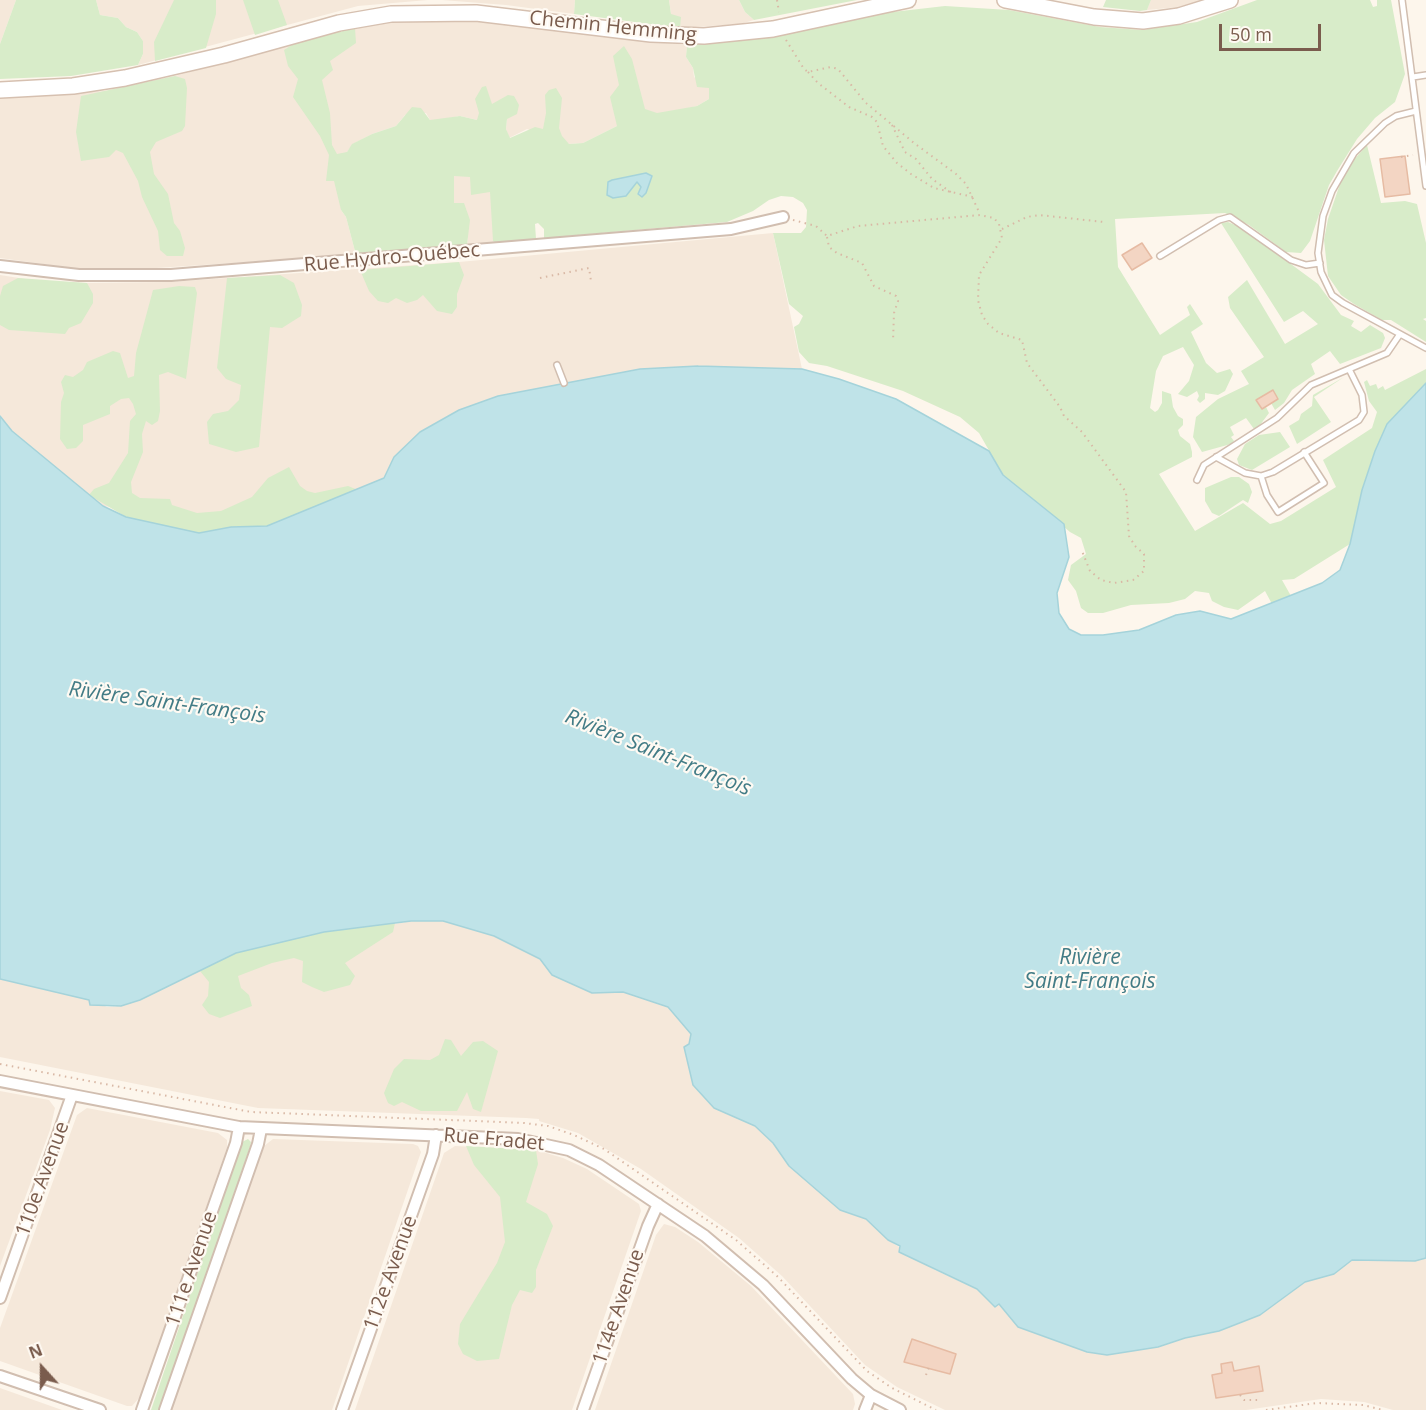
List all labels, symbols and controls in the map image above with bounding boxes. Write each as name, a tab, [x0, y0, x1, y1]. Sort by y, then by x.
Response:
street label: Chemin Hemming	[528, 6, 698, 48]
scale bar	[1222, 12, 1324, 50]
text: 50 m	[1230, 22, 1272, 46]
street label: Rue Hydro-Québec	[303, 238, 481, 278]
water label: Rivière Saint-François	[67, 677, 267, 729]
water label: Rivière Saint-François	[561, 704, 755, 802]
water label: Rivière Saint-François	[1024, 945, 1156, 995]
street label: 110e Avenue	[11, 1118, 75, 1240]
street label: Rue Fradet	[443, 1124, 545, 1156]
street label: 111e Avenue	[161, 1208, 223, 1330]
street label: 112e Avenue	[359, 1212, 423, 1334]
street label: 114e Avenue	[588, 1246, 650, 1368]
north arrow	[12, 1338, 72, 1398]
text: N	[26, 1339, 46, 1364]

